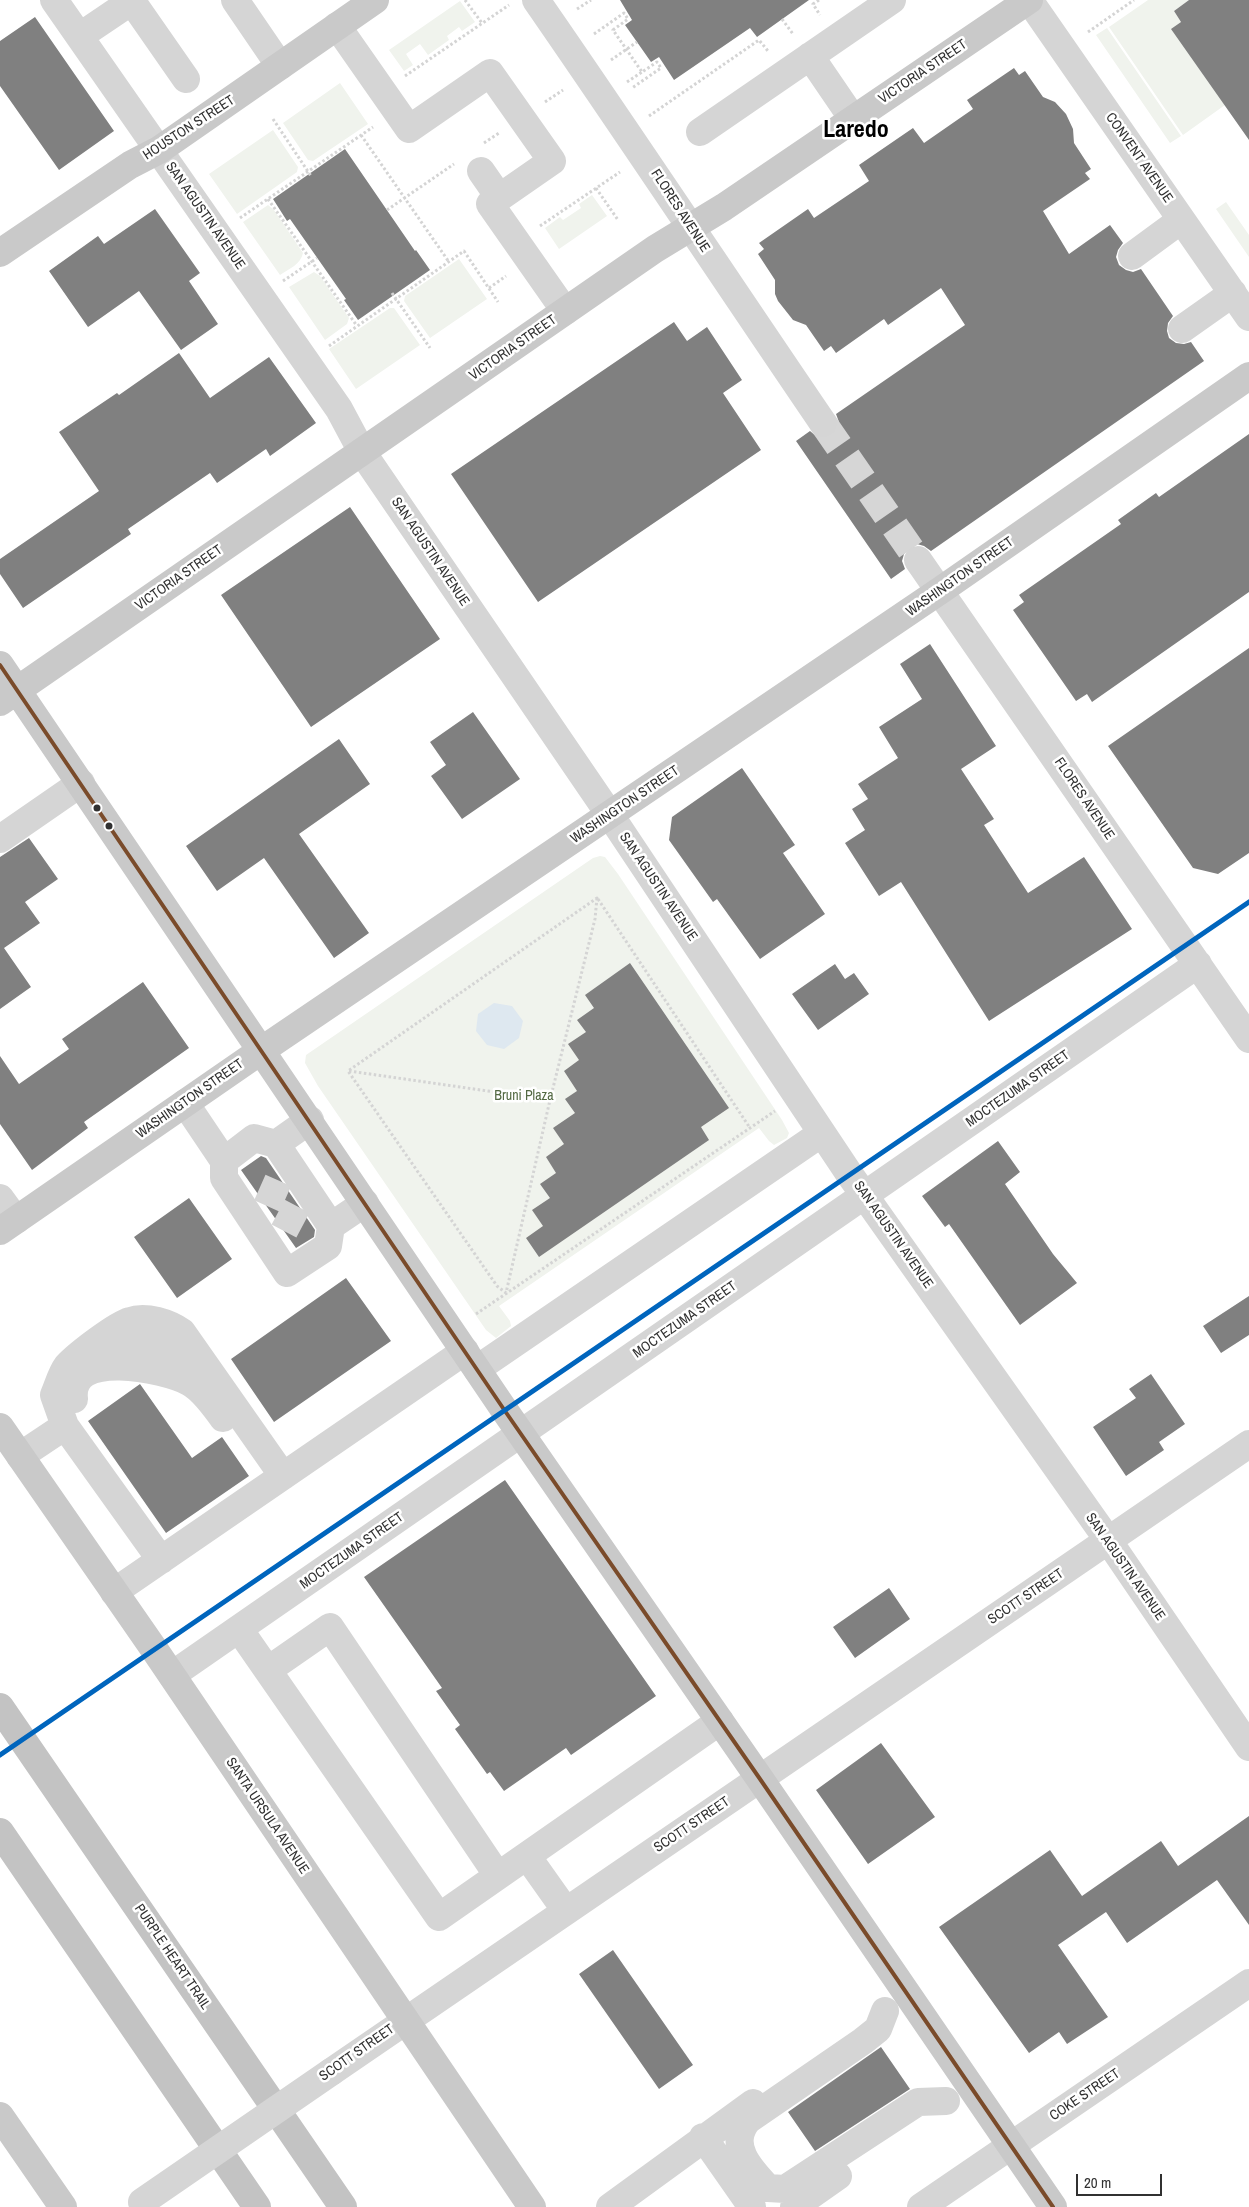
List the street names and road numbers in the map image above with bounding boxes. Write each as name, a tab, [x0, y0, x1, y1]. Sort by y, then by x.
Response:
street label: VICTORIA STREET	[876, 36, 970, 108]
street label: HOUSTON STREET	[140, 92, 238, 164]
street label: CONVENT AVENUE	[1102, 110, 1176, 206]
street label: SAN AGUSTIN AVENUE	[162, 159, 248, 273]
street label: FLORES AVENUE	[647, 166, 713, 256]
street label: VICTORIA STREET	[466, 312, 560, 384]
street label: SAN AGUSTIN AVENUE	[387, 494, 473, 610]
street label: WASHINGTON STREET	[903, 534, 1017, 620]
street label: VICTORIA STREET	[132, 542, 226, 614]
street label: FLORES AVENUE	[1050, 755, 1118, 843]
street label: WASHINGTON STREET	[568, 763, 682, 847]
street label: SAN AGUSTIN AVENUE	[615, 829, 701, 945]
street label: MOCTEZUMA STREET	[963, 1047, 1073, 1131]
street label: WASHINGTON STREET	[133, 1056, 247, 1142]
street label: SAN AGUSTIN AVENUE	[850, 1178, 936, 1292]
street label: MOCTEZUMA STREET	[630, 1278, 740, 1362]
street label: MOCTEZUMA STREET	[297, 1509, 407, 1593]
street label: SAN AGUSTIN AVENUE	[1082, 1510, 1168, 1624]
street label: SCOTT STREET	[985, 1566, 1067, 1628]
street label: SANTA URSULA AVENUE	[222, 1755, 312, 1877]
street label: SCOTT STREET	[651, 1794, 733, 1856]
street label: PURPLE HEART TRAIL	[130, 1901, 214, 2013]
street label: SCOTT STREET	[316, 2021, 398, 2085]
street label: COKE STREET	[1047, 2065, 1123, 2125]

